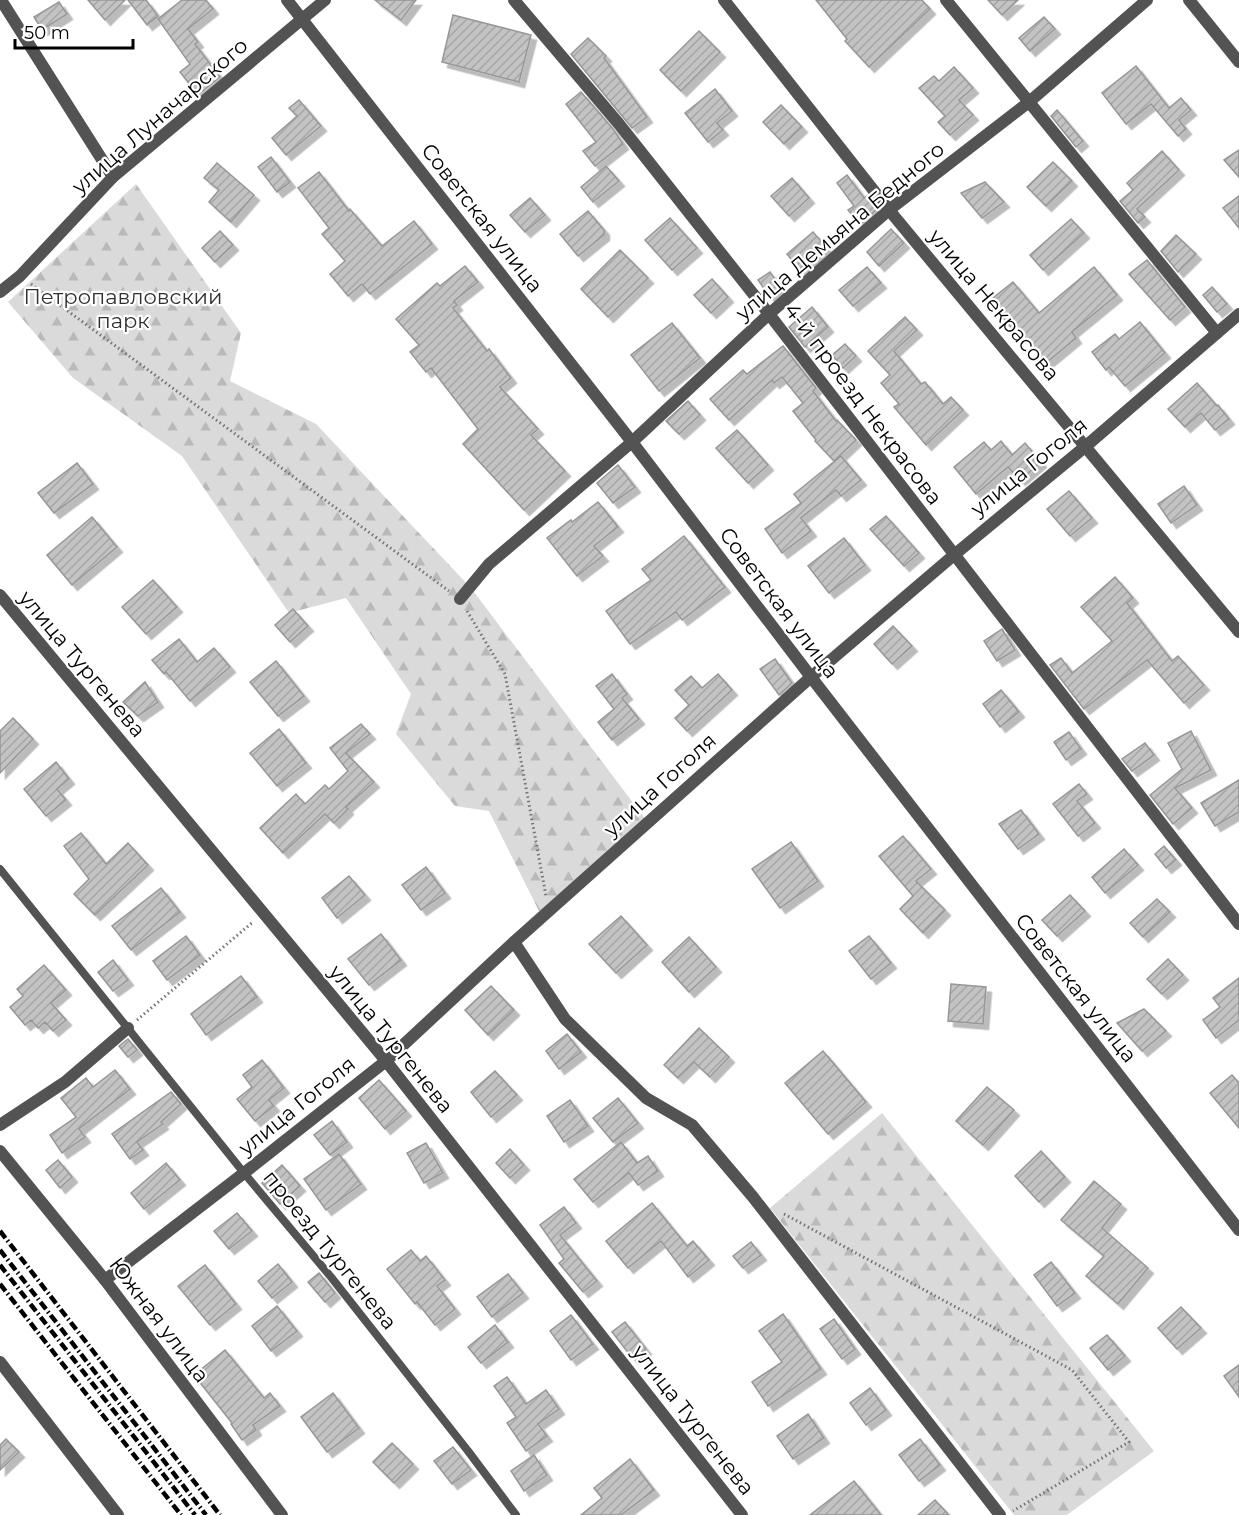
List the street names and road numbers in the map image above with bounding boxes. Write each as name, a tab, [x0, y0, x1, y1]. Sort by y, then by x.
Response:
street label: улица Луначарского	[66, 32, 253, 199]
street label: улица Демьяна Бедного	[730, 136, 949, 326]
street label: Советская улица	[416, 138, 548, 297]
street label: улица Некрасова	[923, 223, 1065, 386]
street label: 4-й проезд Некрасова	[779, 298, 948, 510]
street label: улица Гоголя	[965, 412, 1092, 522]
street label: Советская улица	[715, 522, 844, 683]
street label: улица Тургенева	[13, 585, 151, 742]
street label: улица Гоголя	[598, 728, 721, 842]
street label: Советская улица	[1010, 908, 1142, 1067]
street label: улица Тургенева	[323, 959, 459, 1118]
street label: улица Гоголя	[233, 1051, 360, 1161]
street label: проезд Тургенева	[258, 1165, 402, 1334]
street label: Южная улица	[104, 1252, 215, 1387]
street label: улица Тургенева	[626, 1339, 760, 1500]

